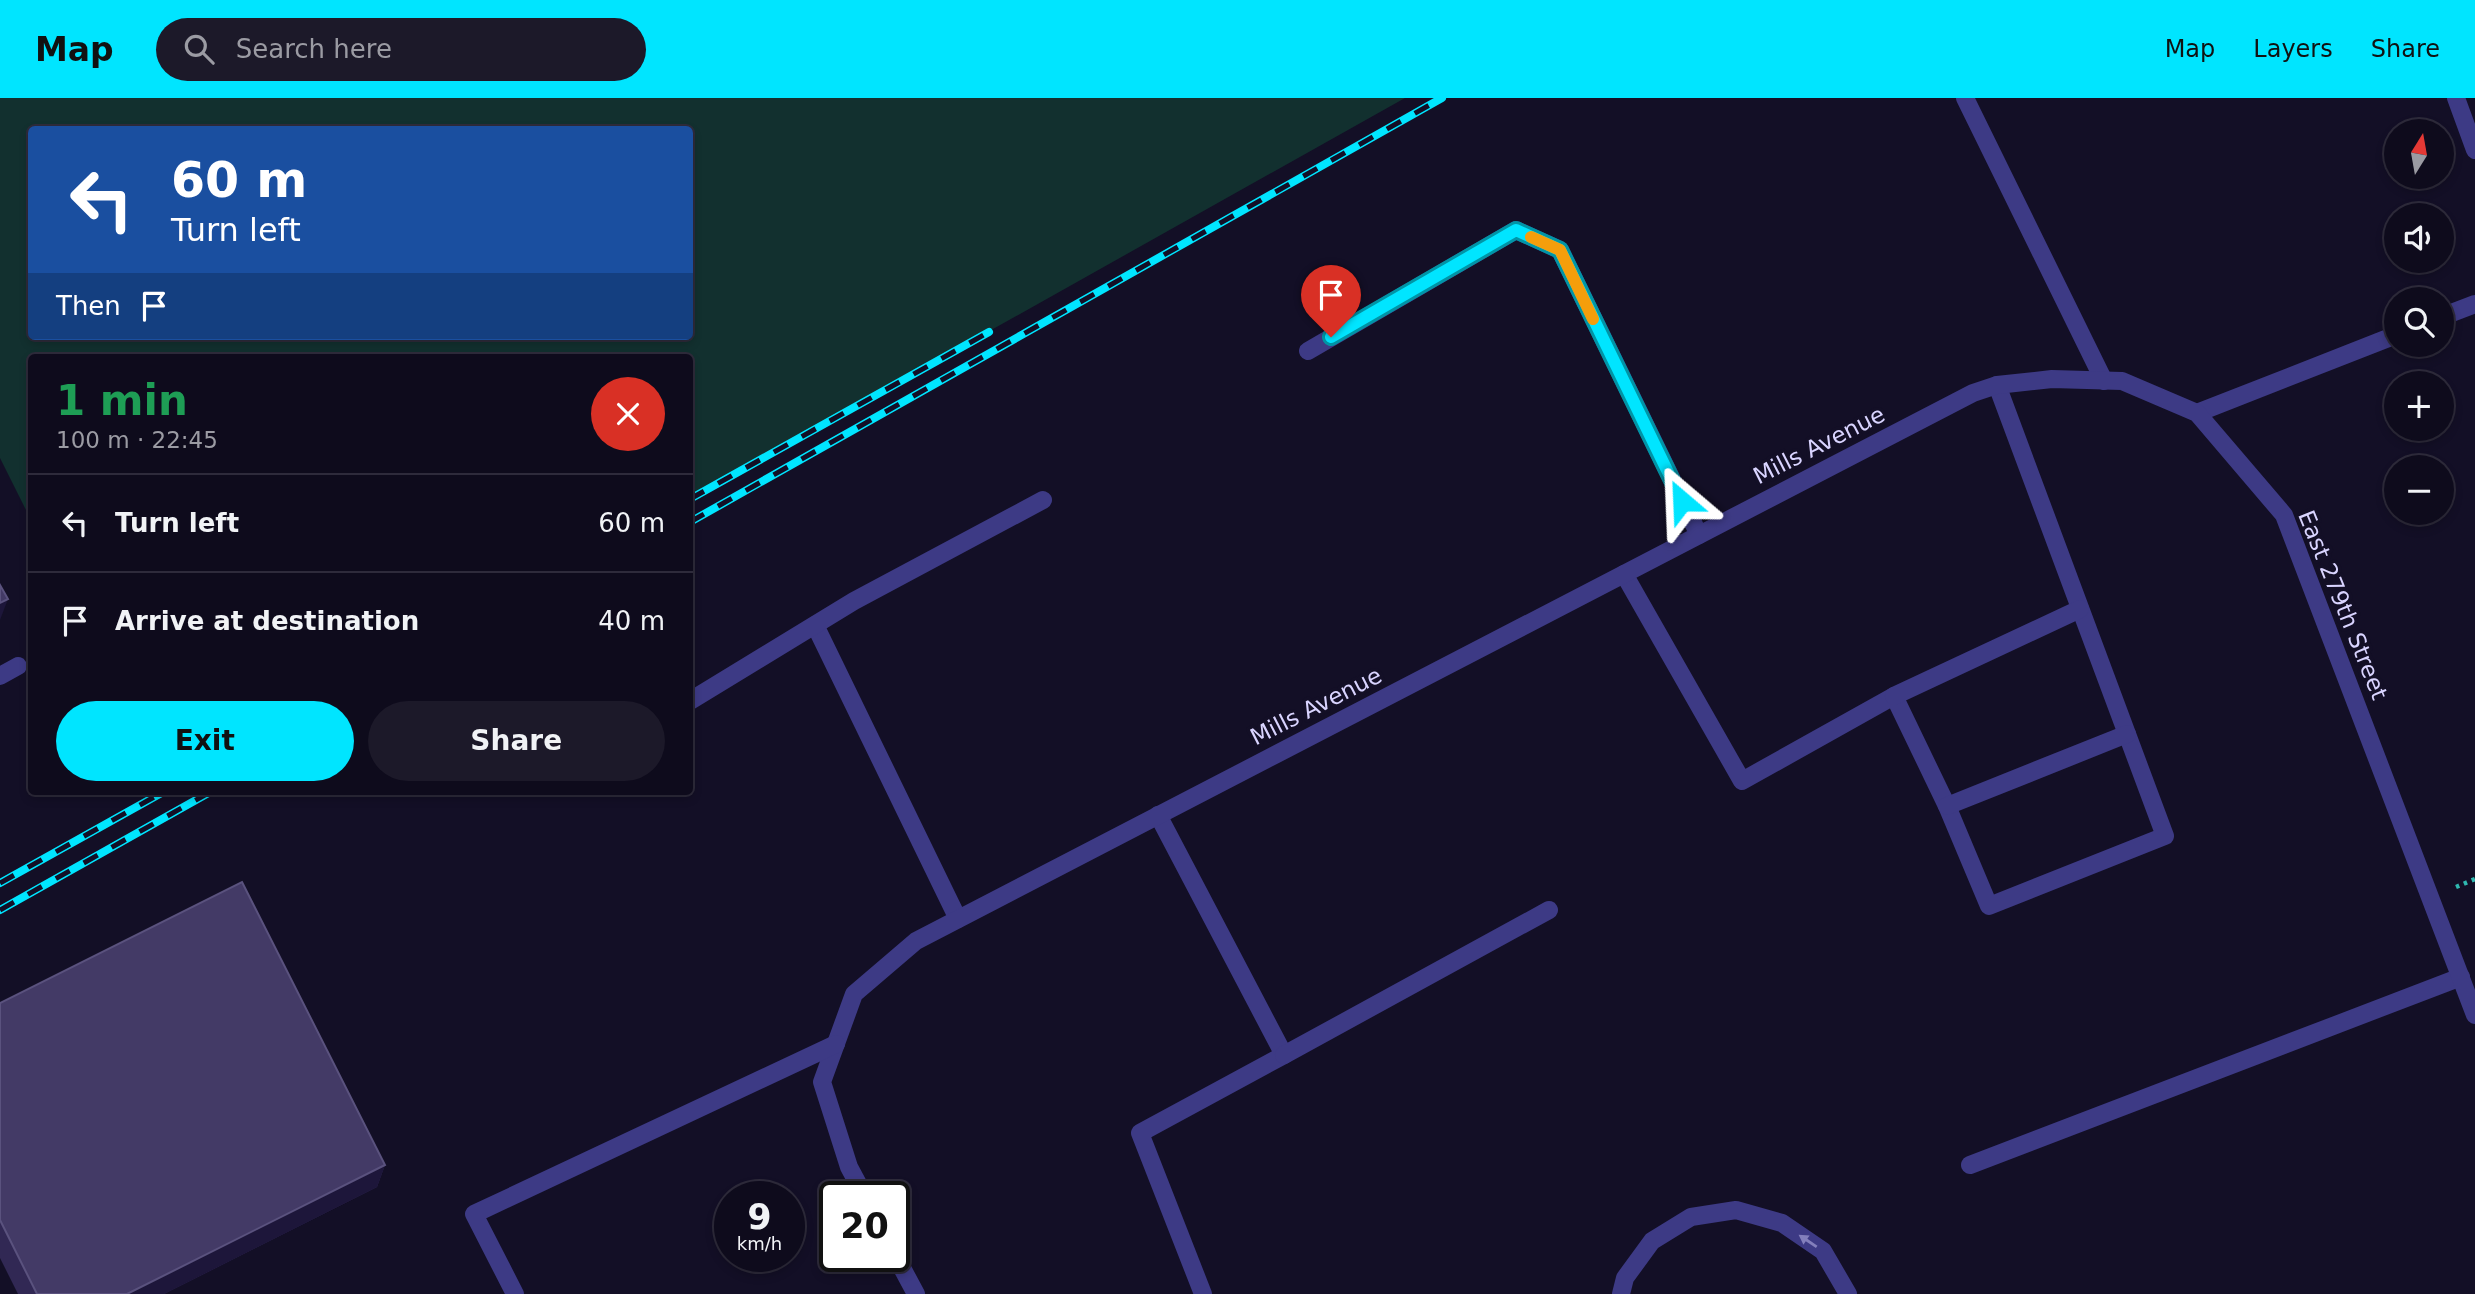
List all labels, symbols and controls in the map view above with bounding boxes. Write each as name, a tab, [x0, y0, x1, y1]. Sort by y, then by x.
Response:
search box	[156, 18, 646, 81]
text: Map	[35, 30, 114, 69]
icon: search	[180, 30, 218, 68]
text: Search here	[236, 34, 392, 64]
text: Map	[2165, 35, 2215, 63]
text: Layers	[2253, 35, 2333, 63]
text: Share	[2371, 35, 2440, 63]
north arrow	[2384, 119, 2454, 189]
map controls	[2384, 119, 2454, 525]
text: 60 m	[171, 152, 307, 209]
icon: left	[56, 154, 147, 245]
button: sound	[2384, 203, 2454, 273]
text: Turn left	[171, 211, 301, 249]
pin	[1301, 265, 1361, 337]
icon: arrive	[1312, 276, 1350, 314]
icon: arrive	[135, 287, 173, 325]
button: search	[2384, 287, 2454, 357]
text: Then	[56, 291, 121, 321]
button: +	[2384, 371, 2454, 441]
text: 1 min	[56, 376, 188, 425]
button: close	[591, 377, 665, 451]
street label: Mills Avenue	[1749, 401, 1889, 489]
text: 100 m · 22:45	[56, 427, 218, 453]
button: −	[2384, 455, 2454, 525]
position arrow	[1645, 464, 1719, 538]
icon: left	[56, 504, 94, 542]
street label: East 279th Street	[2293, 507, 2393, 703]
text: Turn left	[115, 508, 239, 538]
text: 60 m	[598, 508, 665, 538]
icon: arrive	[56, 602, 94, 640]
text: Arrive at destination	[115, 606, 419, 636]
text: 40 m	[598, 606, 665, 636]
street label: Mills Avenue	[1246, 662, 1386, 750]
button: Exit	[56, 701, 354, 781]
button: Share	[368, 701, 665, 781]
speed limit sign: 20	[819, 1181, 910, 1272]
text: 9	[747, 1197, 772, 1237]
text: km/h	[737, 1233, 782, 1254]
one-way arrow	[1798, 1235, 1817, 1248]

